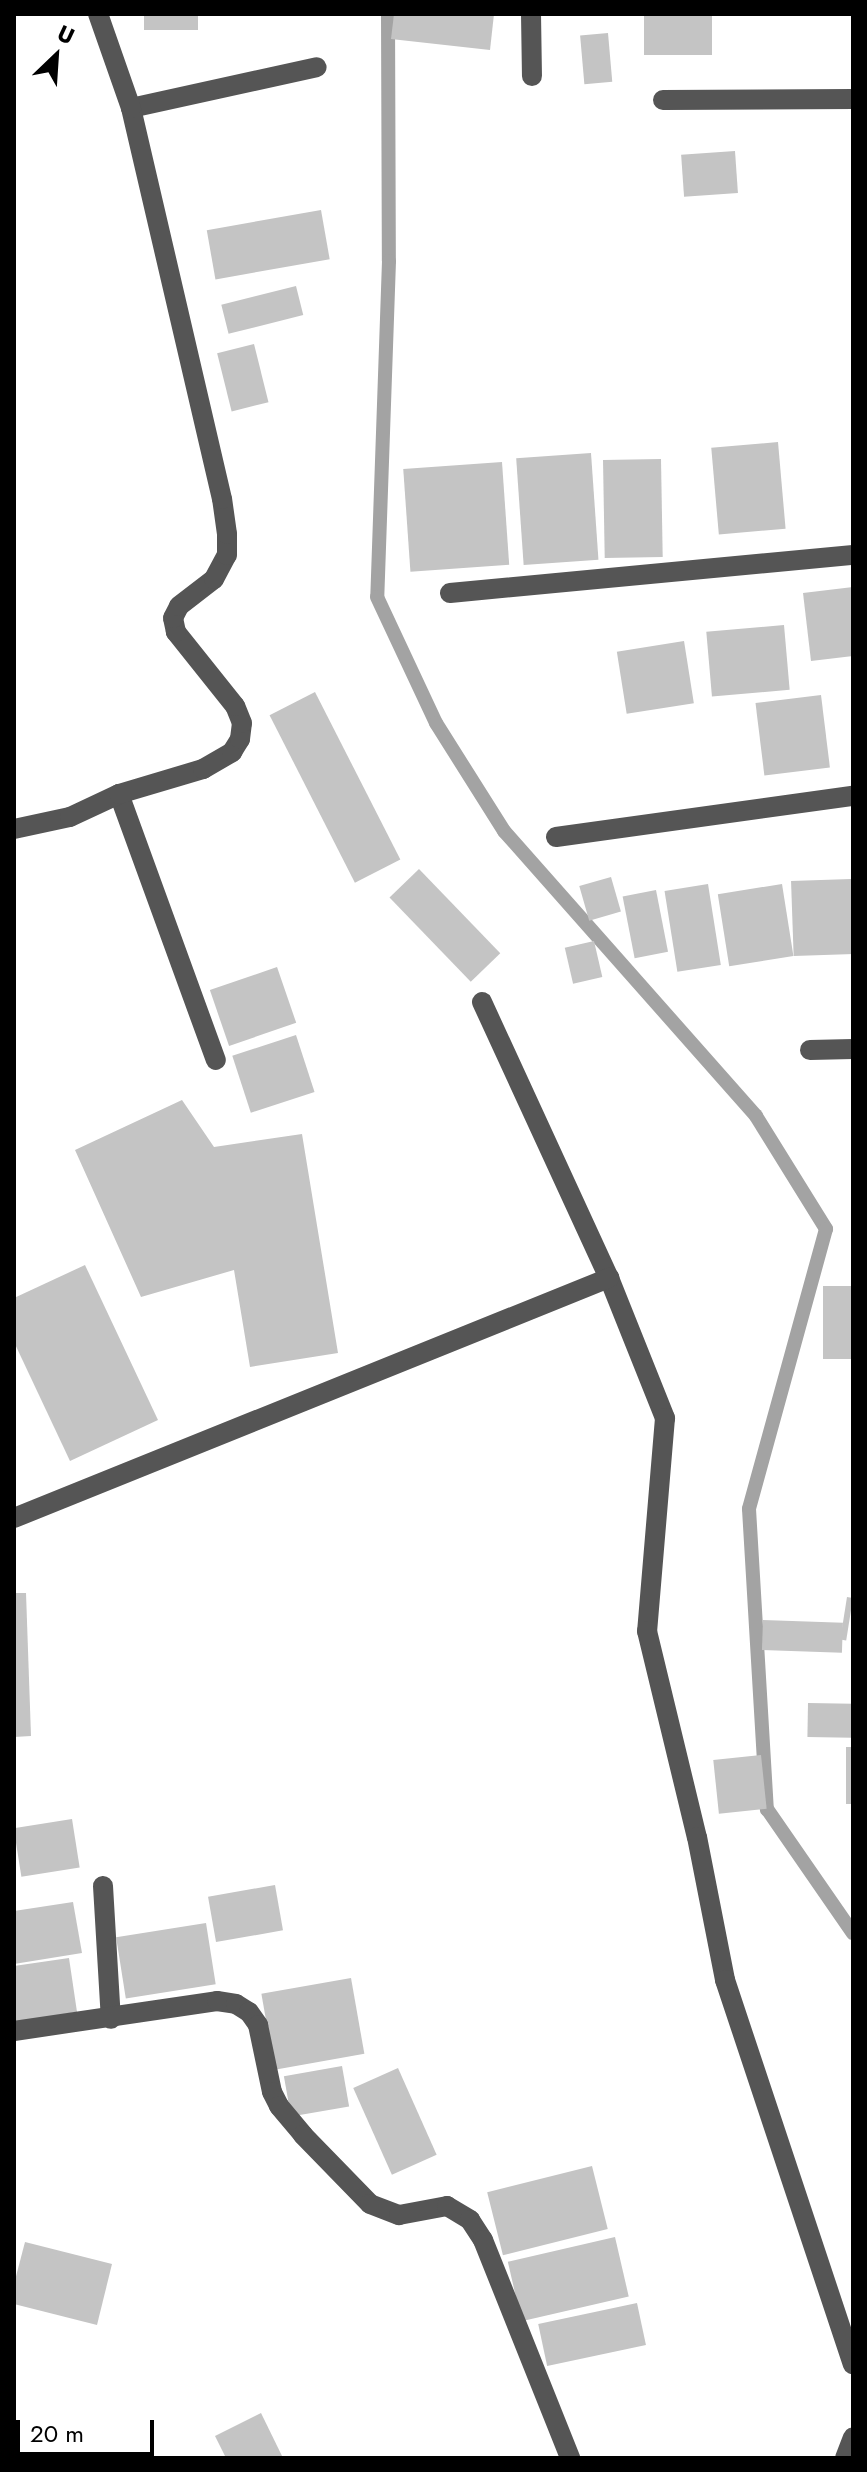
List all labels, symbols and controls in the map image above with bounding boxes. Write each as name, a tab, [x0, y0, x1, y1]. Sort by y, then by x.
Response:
north arrow	[16, 16, 96, 96]
text: U	[52, 16, 80, 52]
scale bar	[20, 2404, 158, 2454]
text: 20 m	[30, 2416, 84, 2451]

